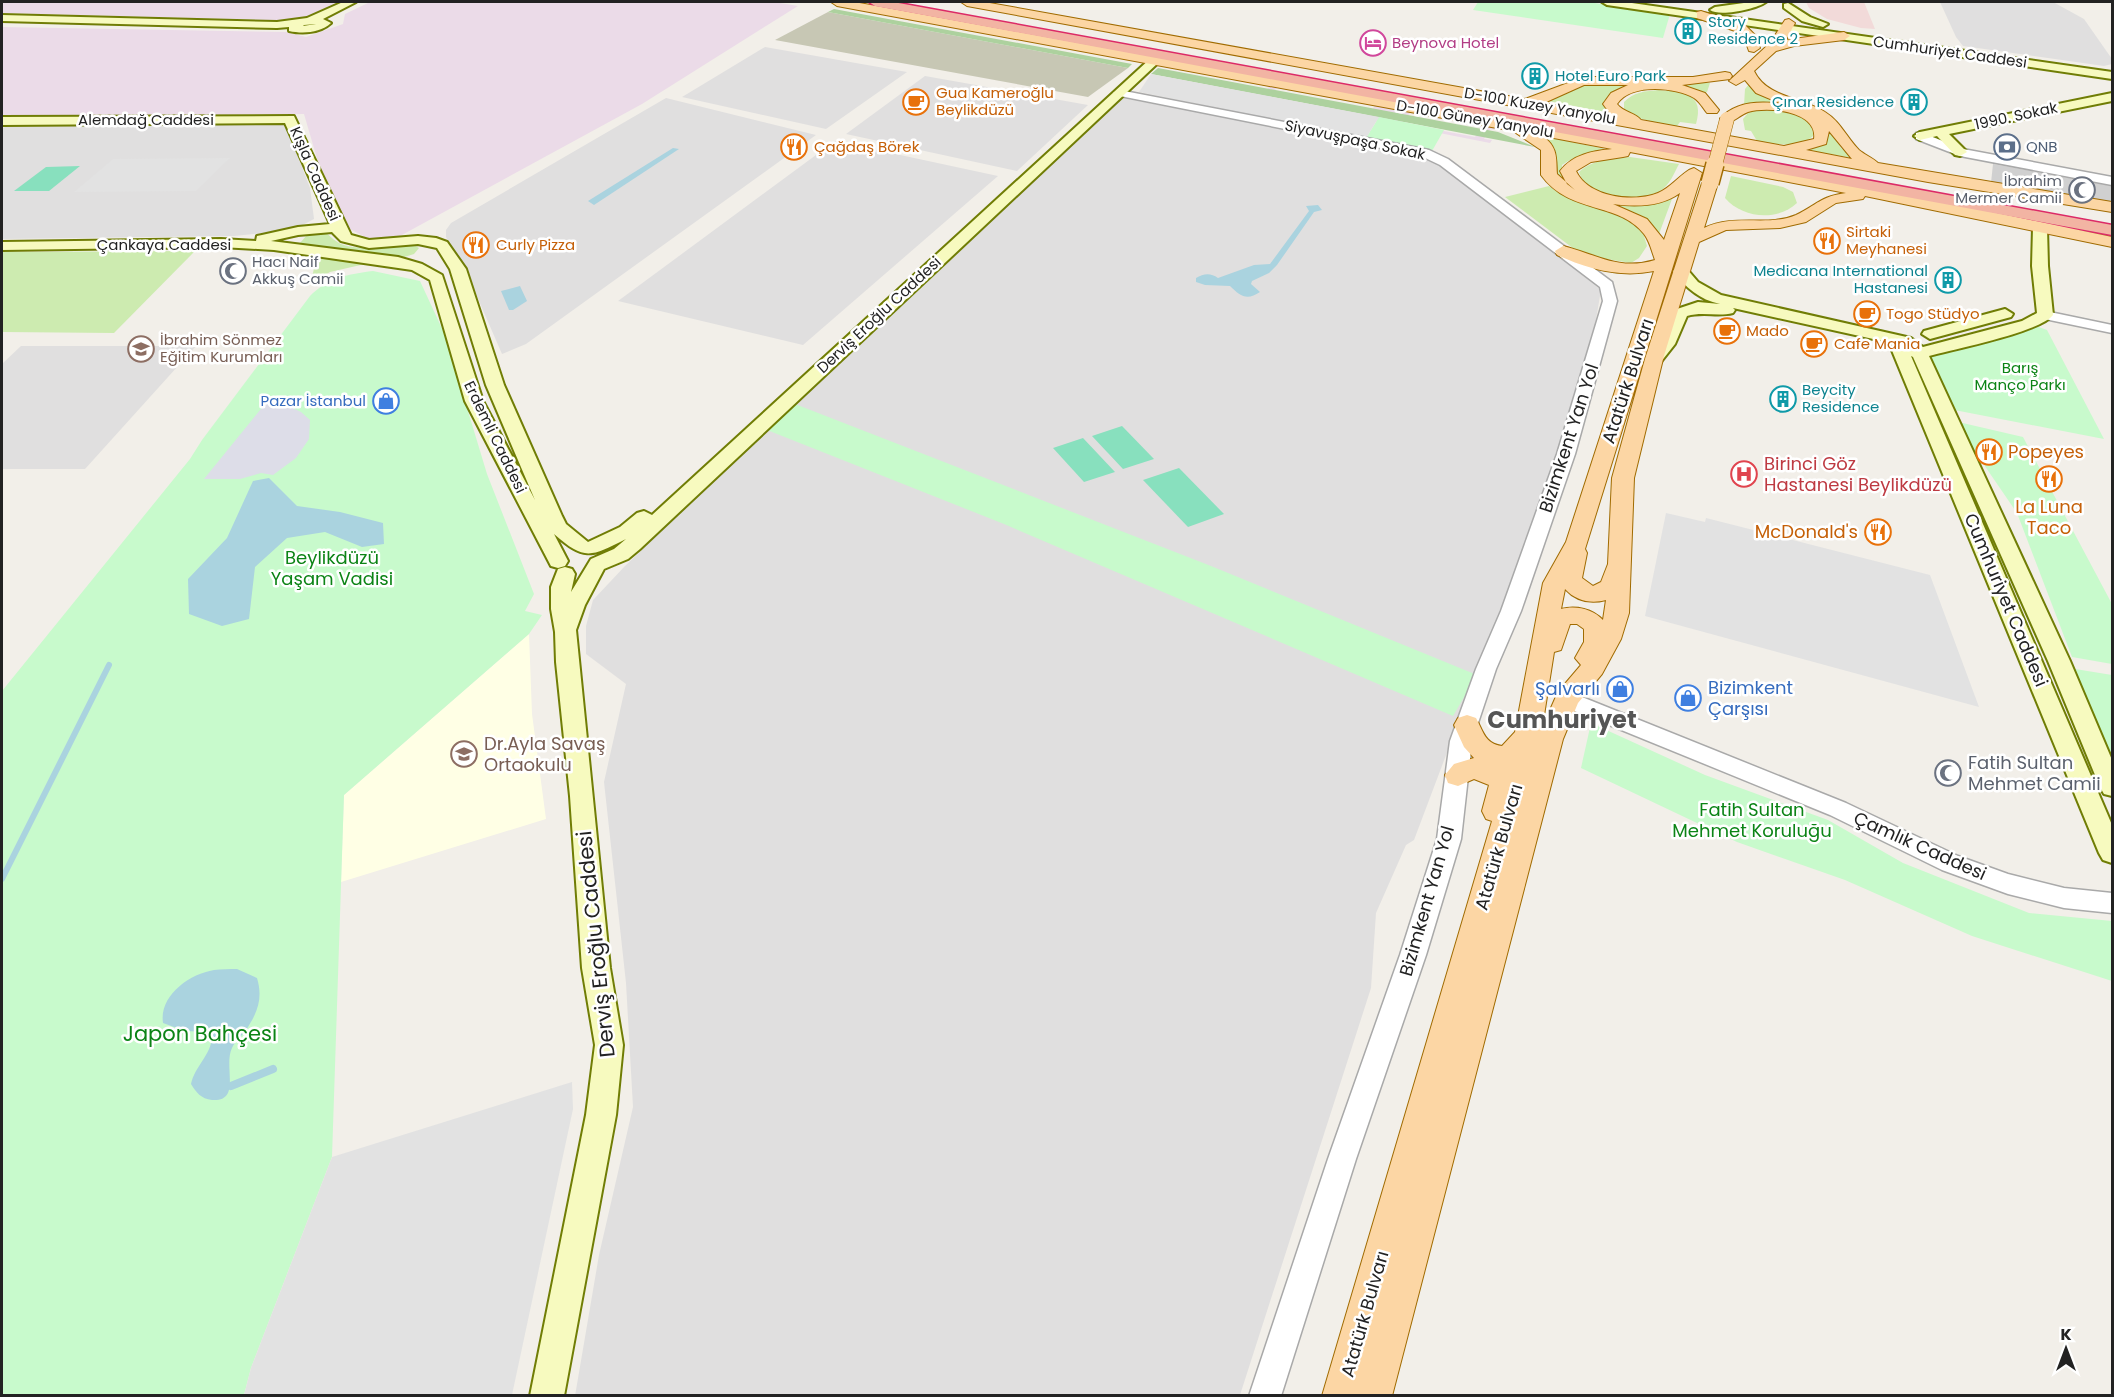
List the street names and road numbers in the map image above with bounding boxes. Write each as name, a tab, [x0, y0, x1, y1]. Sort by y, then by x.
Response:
street label: Cumhuriyet Caddesi	[1872, 30, 2028, 73]
street label: D-100 Kuzey Yanyolu	[1463, 82, 1618, 129]
street label: D-100 Güney Yanyolu	[1395, 94, 1555, 143]
street label: 1990. Sokak	[1972, 96, 2060, 135]
street label: Alemdağ Caddesi	[78, 109, 214, 130]
street label: Siyavuşpaşa Sokak	[1283, 114, 1428, 165]
street label: Kışla Caddesi	[285, 123, 346, 224]
street label: Çankaya Caddesi	[97, 234, 231, 255]
street label: Derviş Eroğlu Caddesi	[812, 252, 945, 378]
street label: Atatürk Bulvarı	[1596, 315, 1660, 447]
street label: Bizimkent Yan Yol	[1533, 360, 1604, 516]
street label: Erdemli Caddesi	[459, 377, 532, 496]
street label: Cumhuriyet Caddesi	[1959, 509, 2054, 690]
street label: Atatürk Bulvarı	[1469, 781, 1528, 913]
street label: Çamlık Caddesi	[1850, 805, 1991, 886]
street label: Bizimkent Yan Yol	[1393, 823, 1460, 979]
street label: Derviş Eroğlu Caddesi	[569, 829, 622, 1059]
street label: Atatürk Bulvarı	[1335, 1248, 1394, 1380]

